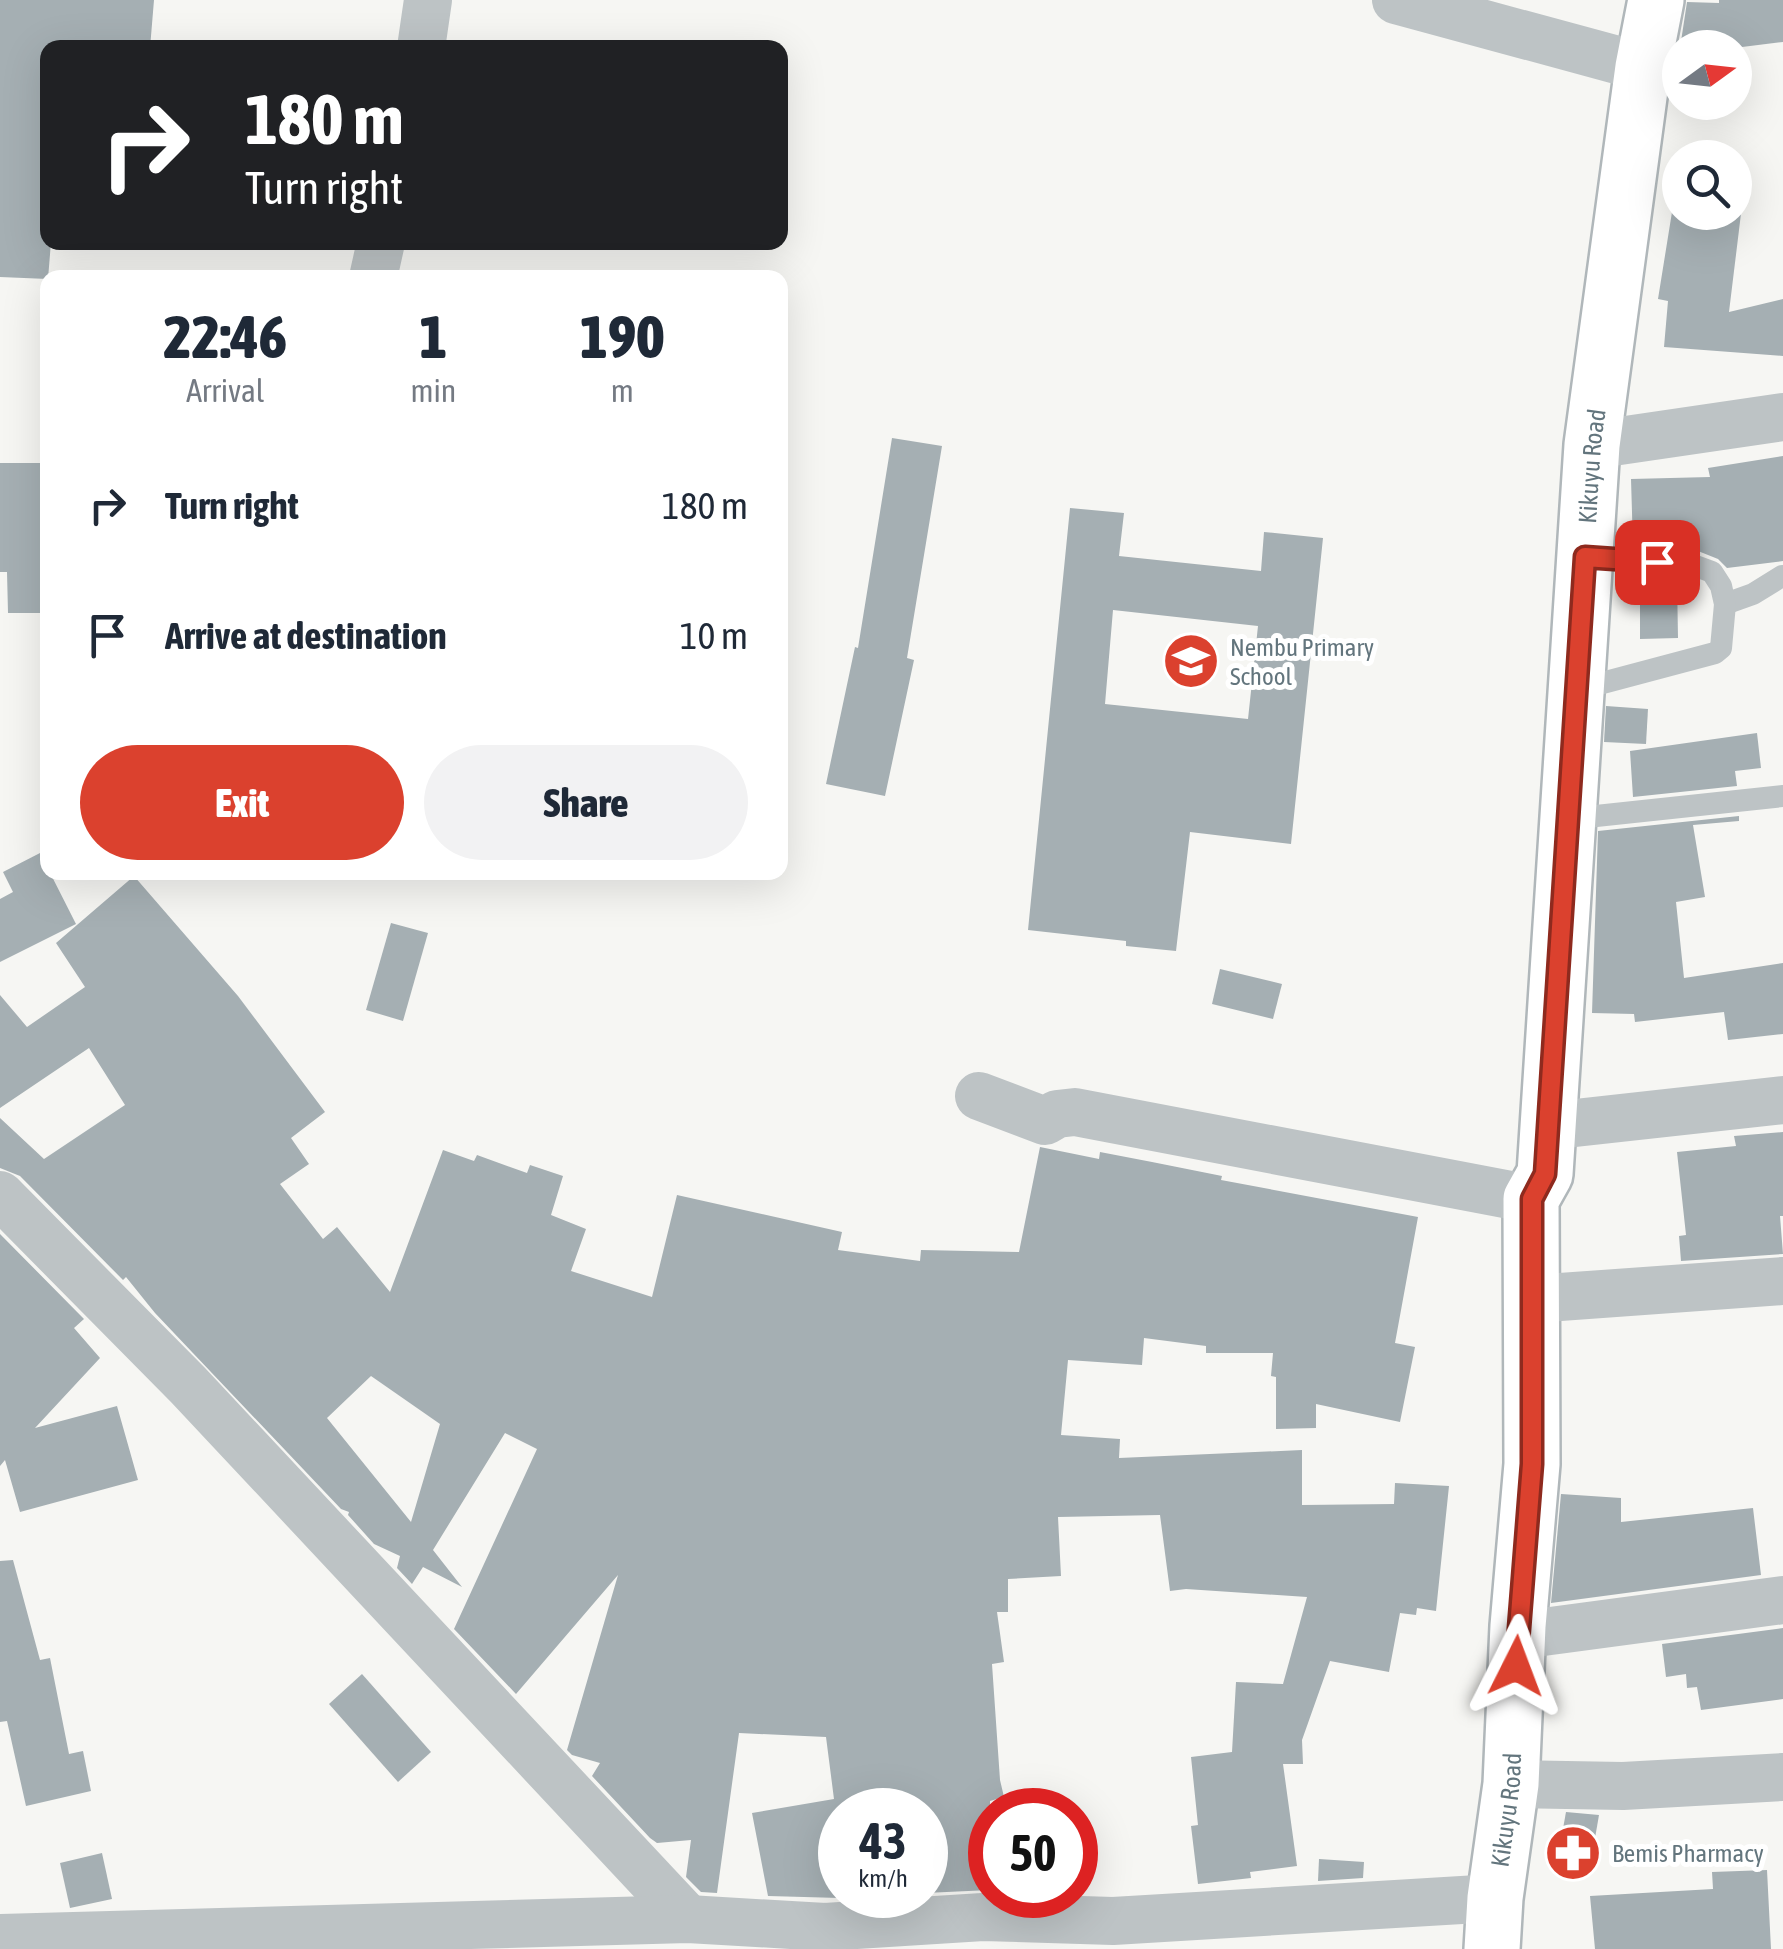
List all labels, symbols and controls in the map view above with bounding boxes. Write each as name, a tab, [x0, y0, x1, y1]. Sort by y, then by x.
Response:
north arrow	[1662, 30, 1752, 120]
map controls	[1662, 30, 1752, 230]
text: 180 m	[245, 79, 404, 159]
icon: right	[80, 80, 210, 210]
button: search	[1662, 140, 1752, 230]
text: Turn right	[245, 162, 403, 214]
text: 22:46	[163, 302, 287, 371]
text: 1	[419, 302, 448, 371]
text: 190	[580, 302, 664, 371]
text: Arrival	[186, 372, 264, 409]
text: min	[410, 372, 456, 409]
text: m	[611, 372, 634, 409]
street label: Kikuyu Road	[1573, 407, 1611, 524]
icon: right	[80, 478, 135, 533]
text: Turn right	[165, 484, 299, 527]
text: 180 m	[662, 484, 748, 527]
pin	[1615, 520, 1700, 605]
icon: arrive	[1630, 535, 1685, 590]
icon: arrive	[80, 608, 135, 663]
text: Arrive at destination	[165, 614, 447, 657]
text: 10 m	[680, 614, 748, 657]
school or university icon: Nembu Primary School	[1161, 631, 1221, 691]
place label: Nembu Primary School	[1230, 633, 1374, 690]
button: Exit	[80, 745, 404, 860]
button: Share	[424, 745, 748, 860]
position arrow	[1464, 1614, 1568, 1718]
street label: Kikuyu Road	[1486, 1752, 1526, 1869]
speed limit sign: 50	[968, 1788, 1098, 1918]
text: 43	[859, 1812, 906, 1870]
pharmacy icon: Bemis Pharmacy	[1543, 1823, 1603, 1883]
place label: Bemis Pharmacy	[1612, 1839, 1764, 1867]
text: km/h	[858, 1864, 908, 1892]

